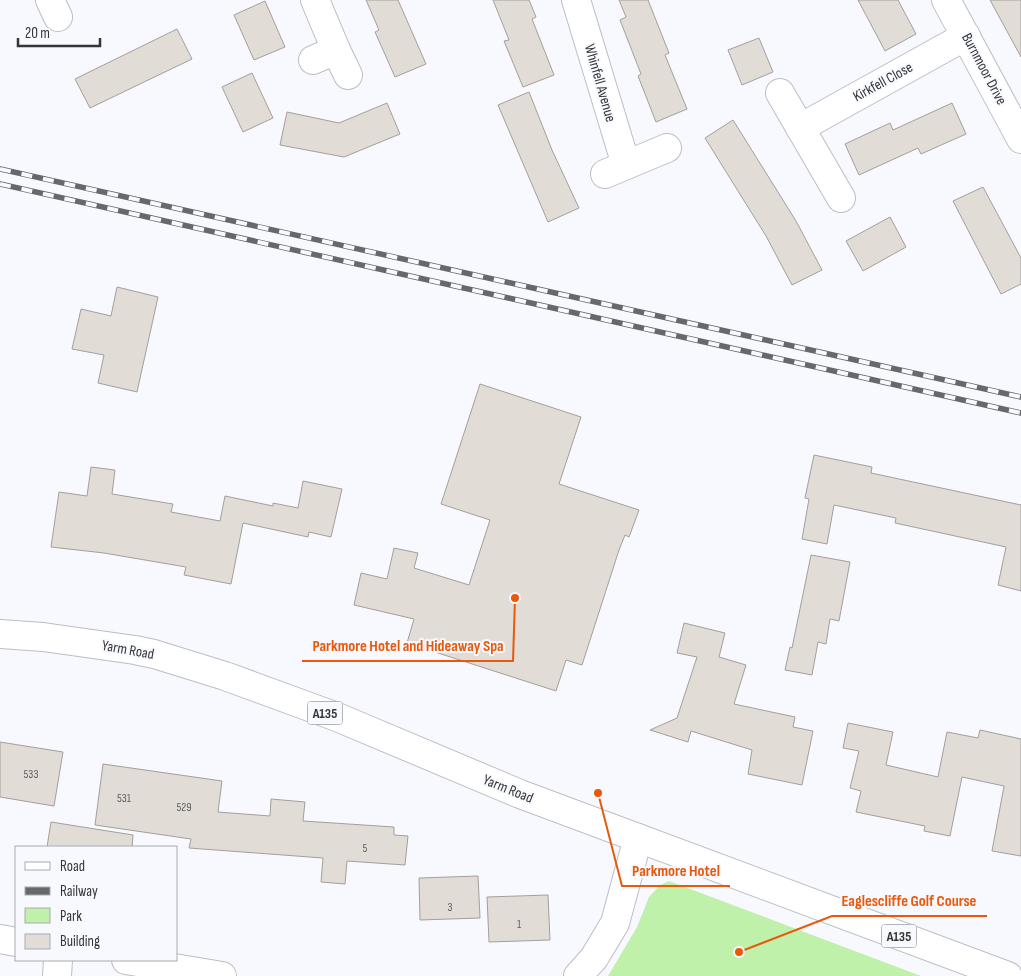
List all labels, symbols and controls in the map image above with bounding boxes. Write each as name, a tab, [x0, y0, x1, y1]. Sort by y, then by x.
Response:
scale bar	[18, 15, 100, 47]
text: 20 m	[25, 24, 50, 43]
street label: Burnmoor Drive	[957, 30, 1011, 108]
street label: Whinfell Avenue	[580, 42, 620, 124]
street label: Kirkfell Close	[850, 58, 916, 106]
callout: Parkmore Hotel and Hideaway Spa	[302, 630, 513, 661]
street label: Yarm Road	[100, 636, 156, 664]
text: Parkmore Hotel and Hideaway Spa	[312, 637, 504, 656]
road number: A135	[308, 701, 342, 724]
house number: 533	[24, 767, 38, 782]
street label: Yarm Road	[480, 770, 536, 808]
house number: 531	[117, 791, 132, 806]
house number: 529	[176, 800, 192, 815]
house number: 5	[363, 841, 368, 856]
legend	[15, 846, 178, 961]
callout: Parkmore Hotel	[622, 855, 730, 886]
text: Road	[60, 857, 85, 876]
text: Parkmore Hotel	[632, 862, 720, 881]
text: Railway	[60, 882, 98, 901]
callout: Eaglescliffe Golf Course	[832, 885, 987, 916]
text: Eaglescliffe Golf Course	[842, 892, 977, 911]
house number: 3	[447, 900, 453, 915]
text: Park	[60, 907, 82, 926]
house number: 1	[517, 917, 522, 932]
road number: A135	[882, 924, 916, 948]
text: Building	[60, 932, 100, 951]

